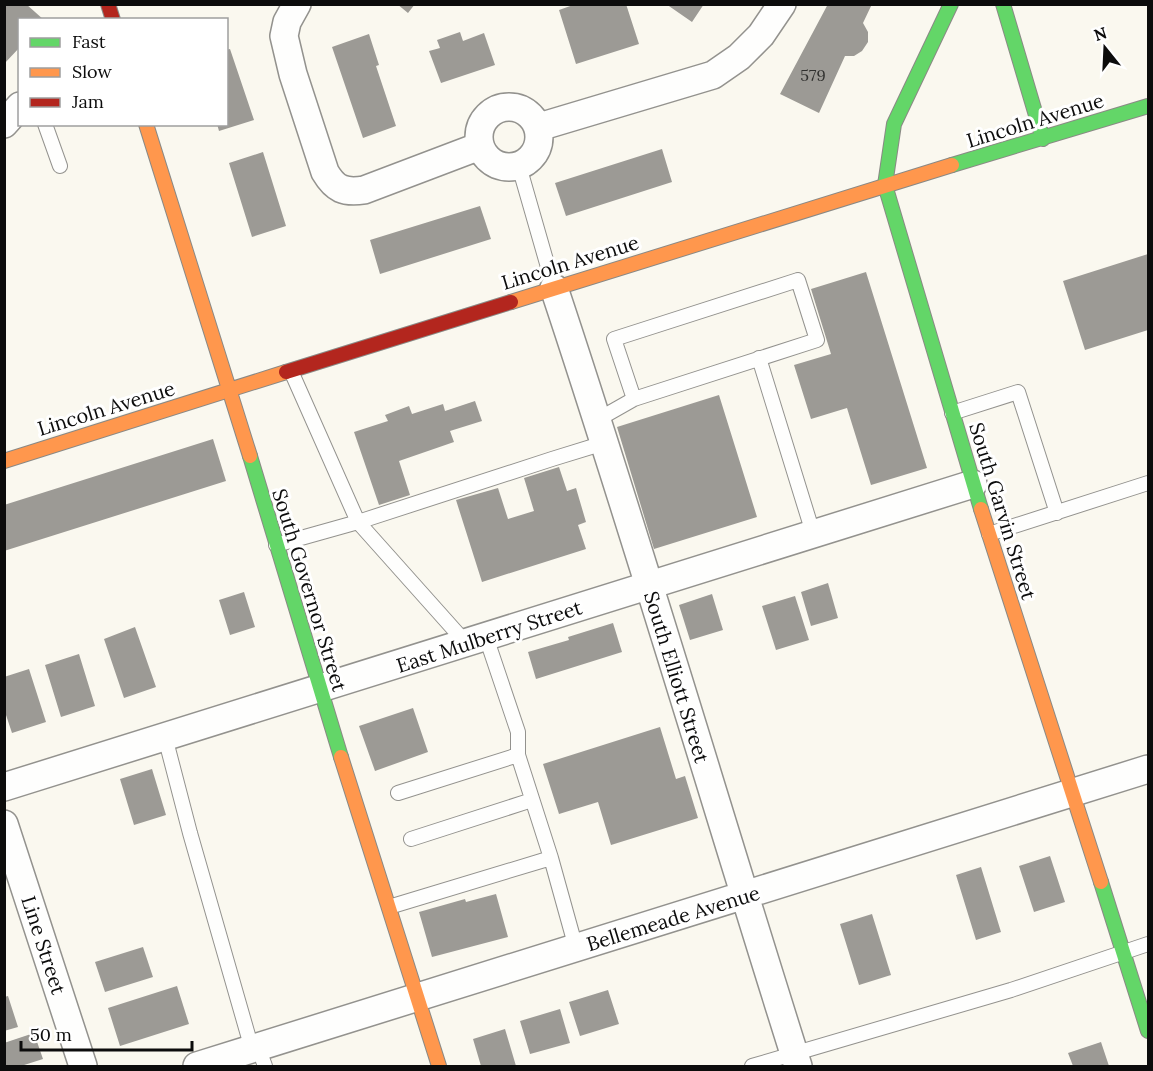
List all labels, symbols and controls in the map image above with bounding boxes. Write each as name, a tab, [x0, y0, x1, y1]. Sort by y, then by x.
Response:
legend	[18, 18, 228, 126]
north arrow	[1075, 18, 1135, 78]
text: N	[1091, 22, 1109, 45]
text: Fast	[72, 30, 106, 53]
text: Slow	[72, 60, 112, 83]
house number: 579	[800, 65, 826, 85]
street label: Lincoln Avenue	[963, 87, 1107, 153]
text: Jam	[71, 90, 104, 113]
street label: Lincoln Avenue	[498, 229, 642, 295]
street label: Lincoln Avenue	[34, 375, 178, 441]
street label: South Garvin Street	[964, 419, 1042, 603]
street label: South Governor Street	[267, 486, 353, 695]
street label: South Elliott Street	[639, 588, 715, 766]
street label: East Mulberry Street	[393, 594, 585, 678]
street label: Bellemeade Avenue	[583, 880, 763, 956]
street label: Line Street	[16, 893, 72, 998]
scale bar	[21, 1014, 192, 1052]
text: 50 m	[30, 1023, 72, 1046]

